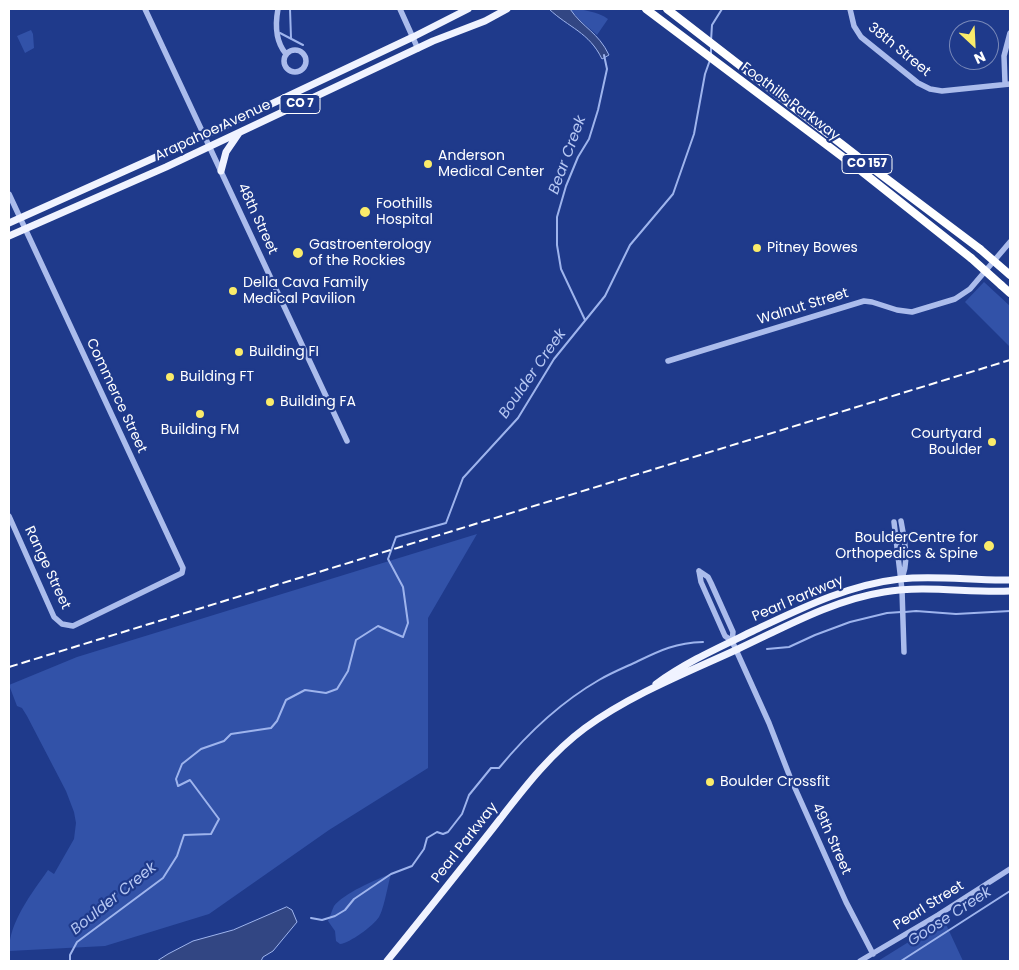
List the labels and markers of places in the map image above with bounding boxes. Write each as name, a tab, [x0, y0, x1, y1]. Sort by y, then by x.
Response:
place label: Anderson Medical Center	[438, 148, 544, 180]
marker: Anderson Medical Center	[422, 158, 434, 170]
place label: Foothills Hospital	[376, 196, 433, 228]
marker: Foothills Hospital	[358, 205, 372, 219]
place label: Gastroenterology of the Rockies	[309, 237, 431, 270]
place label: Pitney Bowes	[767, 240, 858, 256]
marker: Pitney Bowes	[751, 242, 763, 254]
marker: Gastroenterology of the Rockies	[291, 246, 305, 260]
place label: Della Cava Family Medical Pavilion	[243, 275, 369, 308]
marker: Della Cava Family Medical Pavilion	[227, 285, 239, 297]
place label: Building FI	[249, 344, 319, 360]
marker: Building FI	[233, 346, 245, 358]
place label: Building FT	[180, 369, 254, 385]
marker: Building FT	[164, 371, 176, 383]
place label: Building FA	[280, 394, 356, 410]
marker: Building FA	[264, 396, 276, 408]
marker: Building FM	[194, 408, 206, 420]
place label: Building FM	[161, 422, 239, 438]
place label: Courtyard Boulder	[911, 426, 982, 458]
marker: Courtyard Boulder	[986, 436, 998, 448]
place label: BoulderCentre for Orthopedics & Spine	[835, 530, 978, 562]
marker: BoulderCentre for Orthopedics & Spine	[982, 539, 996, 553]
place label: Boulder Crossfit	[720, 774, 830, 790]
marker: Boulder Crossfit	[704, 776, 716, 788]

